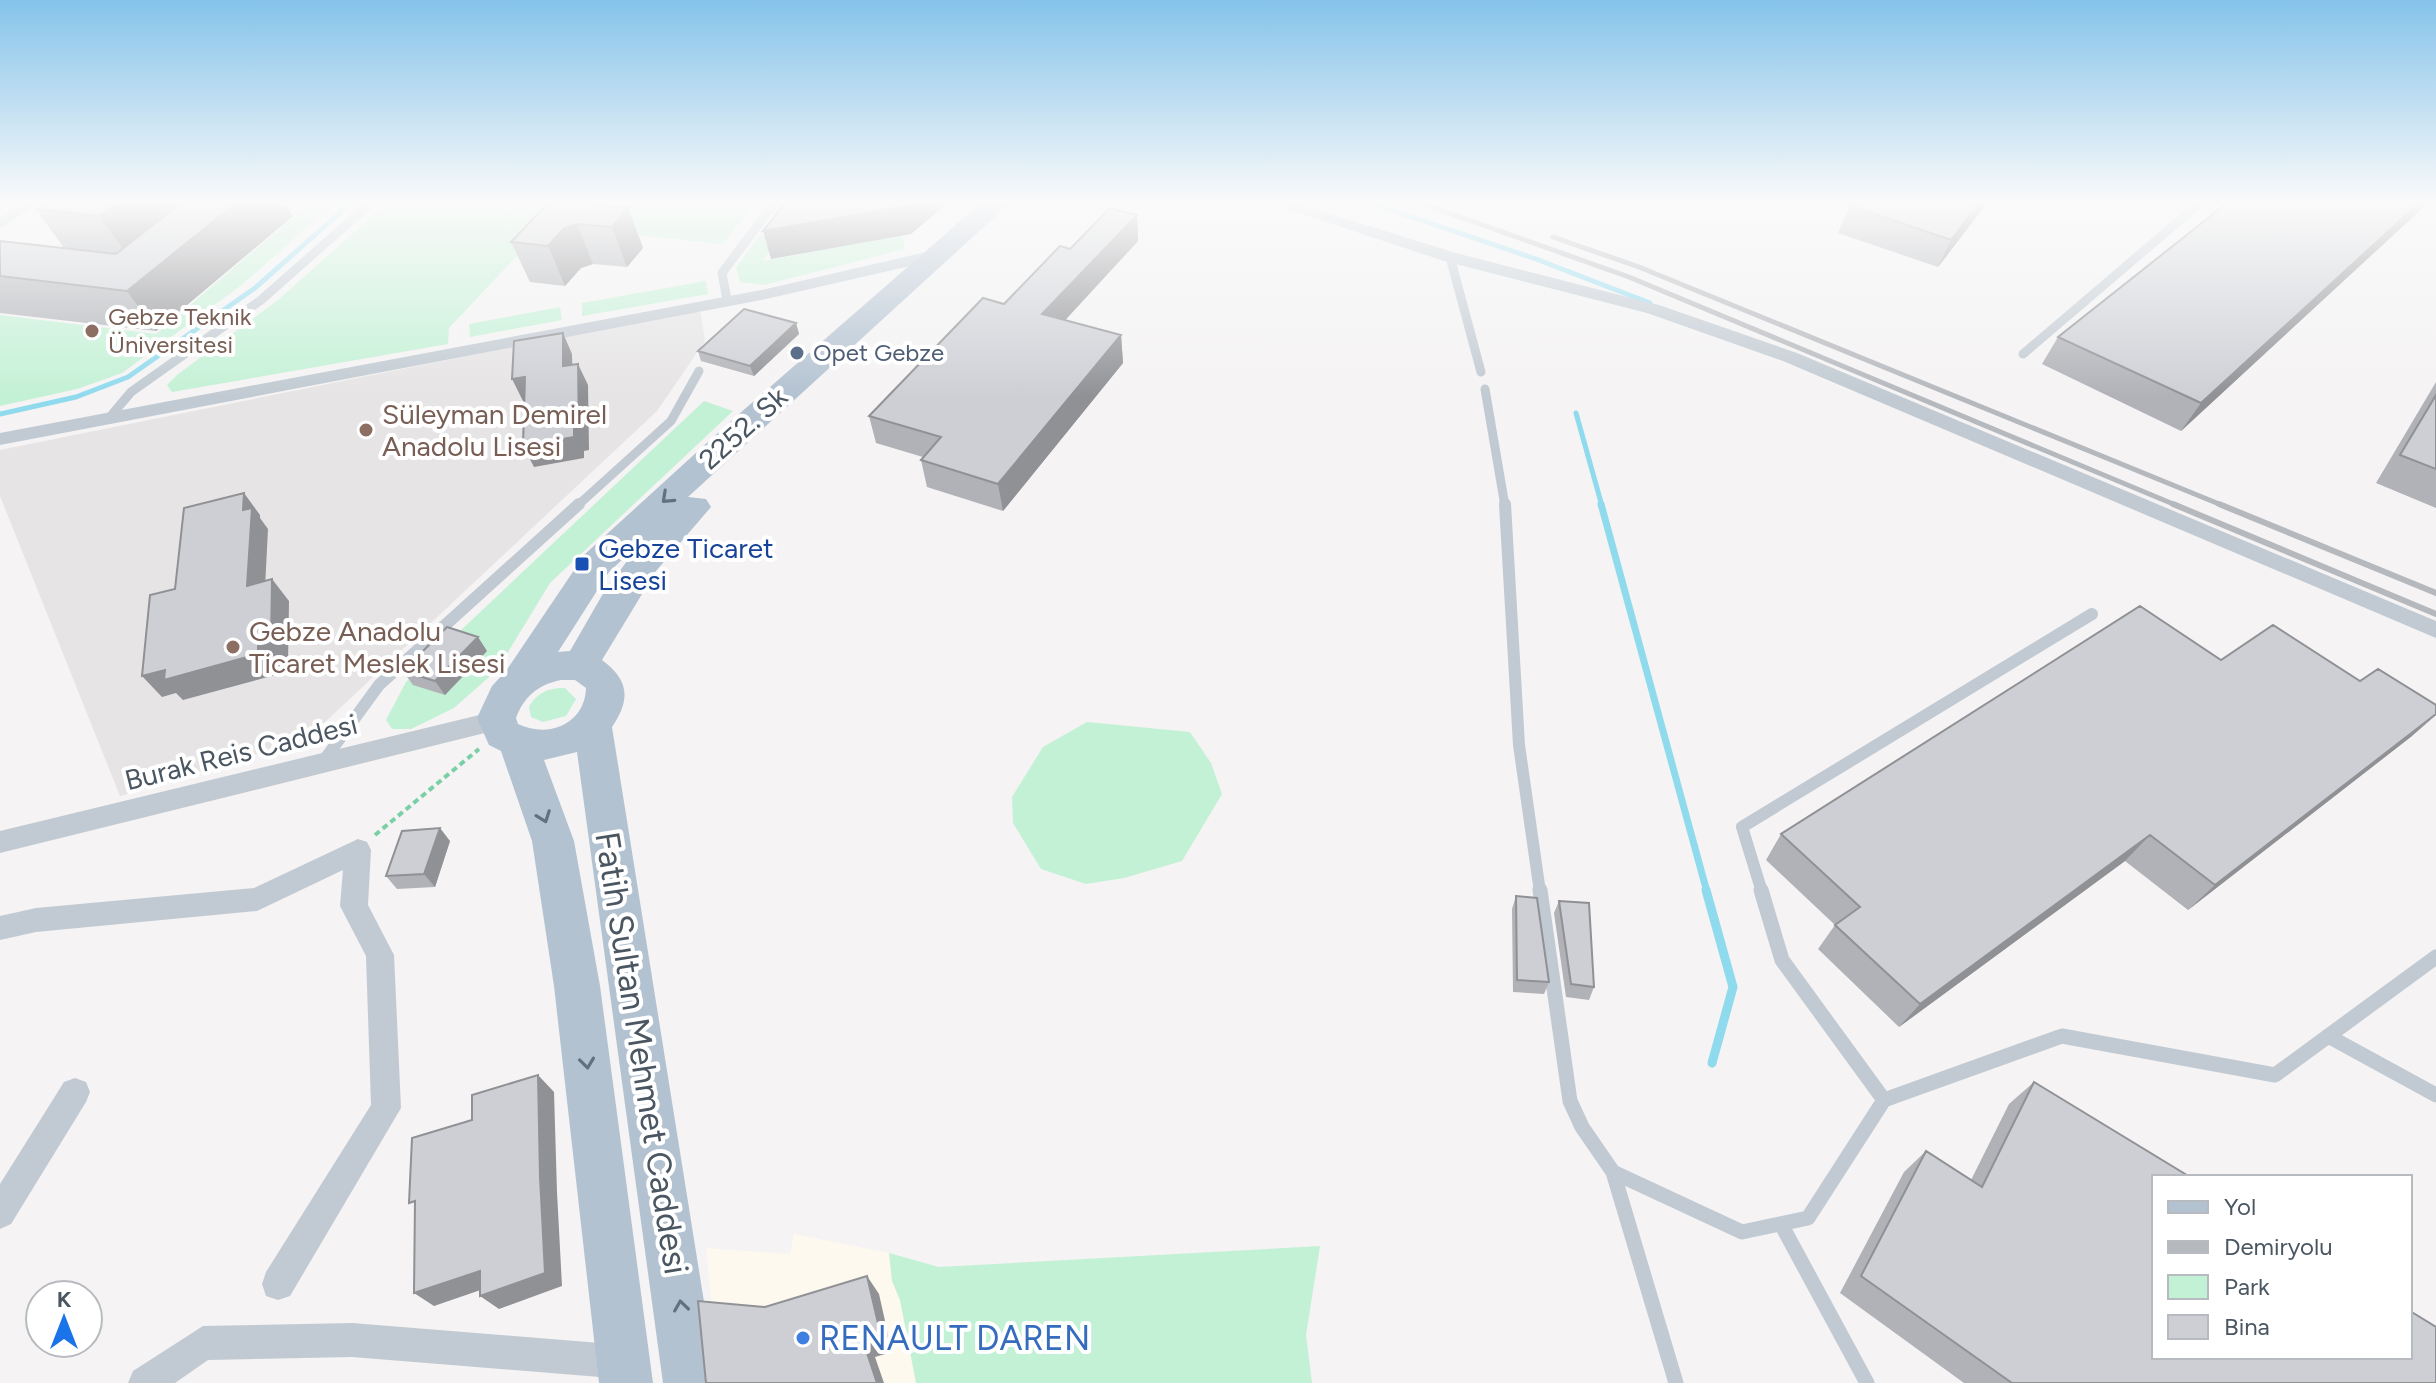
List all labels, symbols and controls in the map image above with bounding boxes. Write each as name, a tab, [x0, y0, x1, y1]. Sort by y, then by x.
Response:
place label: Gebze Teknik Üniversitesi	[108, 302, 252, 359]
marker: Gebze Teknik Üniversitesi	[83, 322, 101, 340]
place label: Opet Gebze	[813, 338, 944, 367]
marker: Opet Gebze	[788, 344, 806, 362]
street label: 2252. Sk	[692, 379, 794, 476]
place label: Süleyman Demirel Anadolu Lisesi	[382, 397, 607, 463]
marker: Süleyman Demirel Anadolu Lisesi	[357, 421, 375, 439]
one-way arrow	[662, 488, 677, 502]
place label: Gebze Ticaret Lisesi	[598, 531, 774, 597]
marker: Gebze Ticaret Lisesi	[573, 555, 591, 573]
place label: Gebze Anadolu Ticaret Meslek Lisesi	[249, 614, 506, 680]
marker: Gebze Anadolu Ticaret Meslek Lisesi	[224, 638, 242, 656]
street label: Burak Reis Caddesi	[121, 707, 361, 797]
one-way arrow	[534, 809, 551, 823]
street label: Fatih Sultan Mehmet Caddesi	[586, 829, 697, 1277]
one-way arrow	[578, 1056, 595, 1070]
legend	[2152, 1175, 2412, 1359]
text: Yol	[2224, 1192, 2256, 1221]
text: Demiryolu	[2224, 1232, 2333, 1261]
text: Park	[2224, 1272, 2270, 1301]
north arrow	[24, 1279, 104, 1359]
text: K	[57, 1286, 72, 1313]
one-way arrow	[673, 1299, 690, 1312]
text: Bina	[2224, 1312, 2270, 1341]
place label: RENAULT DAREN	[819, 1318, 1090, 1359]
marker: RENAULT DAREN	[794, 1329, 812, 1347]

